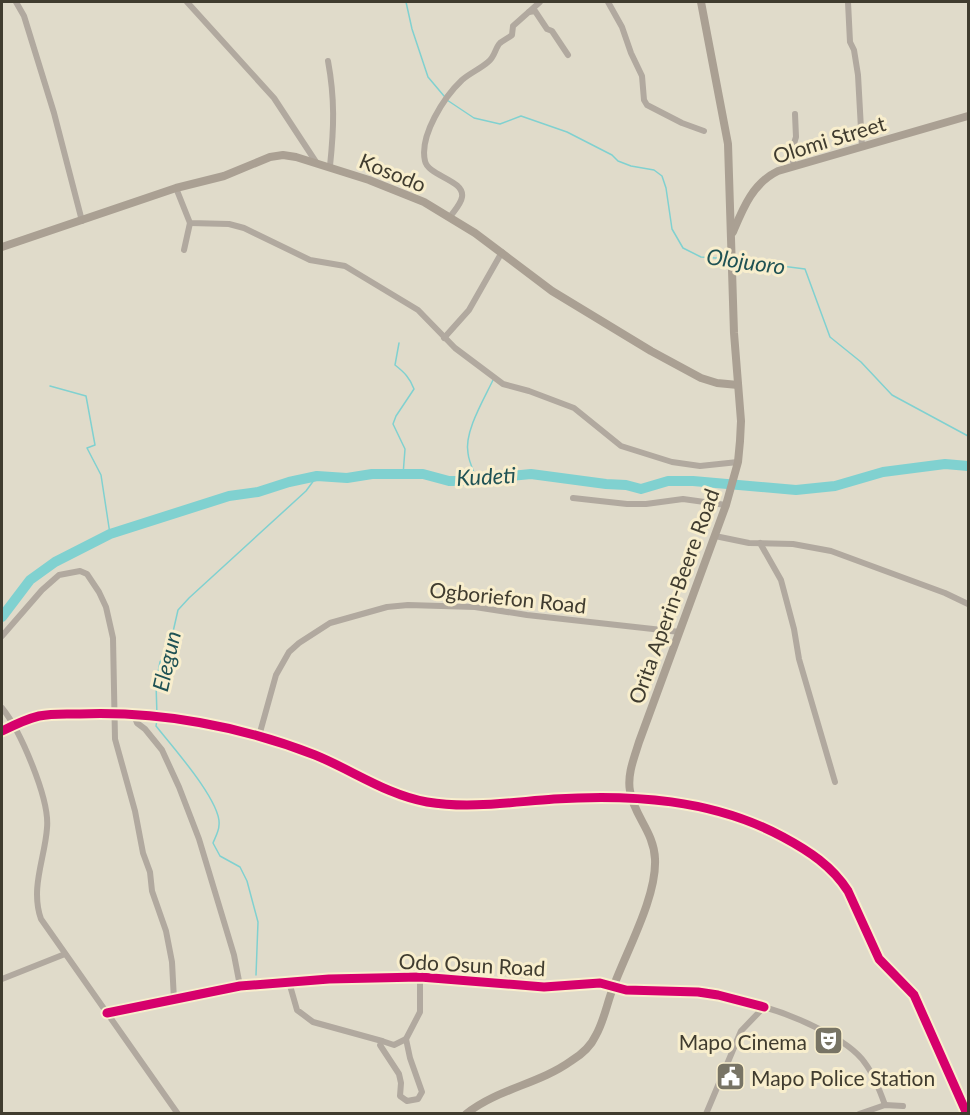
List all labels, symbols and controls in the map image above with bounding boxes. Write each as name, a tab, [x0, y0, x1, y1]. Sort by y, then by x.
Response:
street label: Olomi Street	[770, 110, 889, 168]
street label: Kosodo	[356, 147, 430, 197]
water label: Olojuoro	[705, 242, 787, 280]
water label: Kudeti	[456, 461, 517, 491]
street label: Orita Aperin-Beere Road	[622, 485, 724, 707]
street label: Ogboriefon Road	[428, 576, 588, 618]
water label: Elegun	[146, 628, 186, 694]
street label: Odo Osun Road	[398, 948, 546, 980]
theatre icon: Mapo Cinema	[812, 1025, 844, 1057]
place label: Mapo Cinema	[679, 1029, 807, 1054]
public building icon: Mapo Police Station	[714, 1061, 746, 1093]
place label: Mapo Police Station	[751, 1065, 935, 1090]

